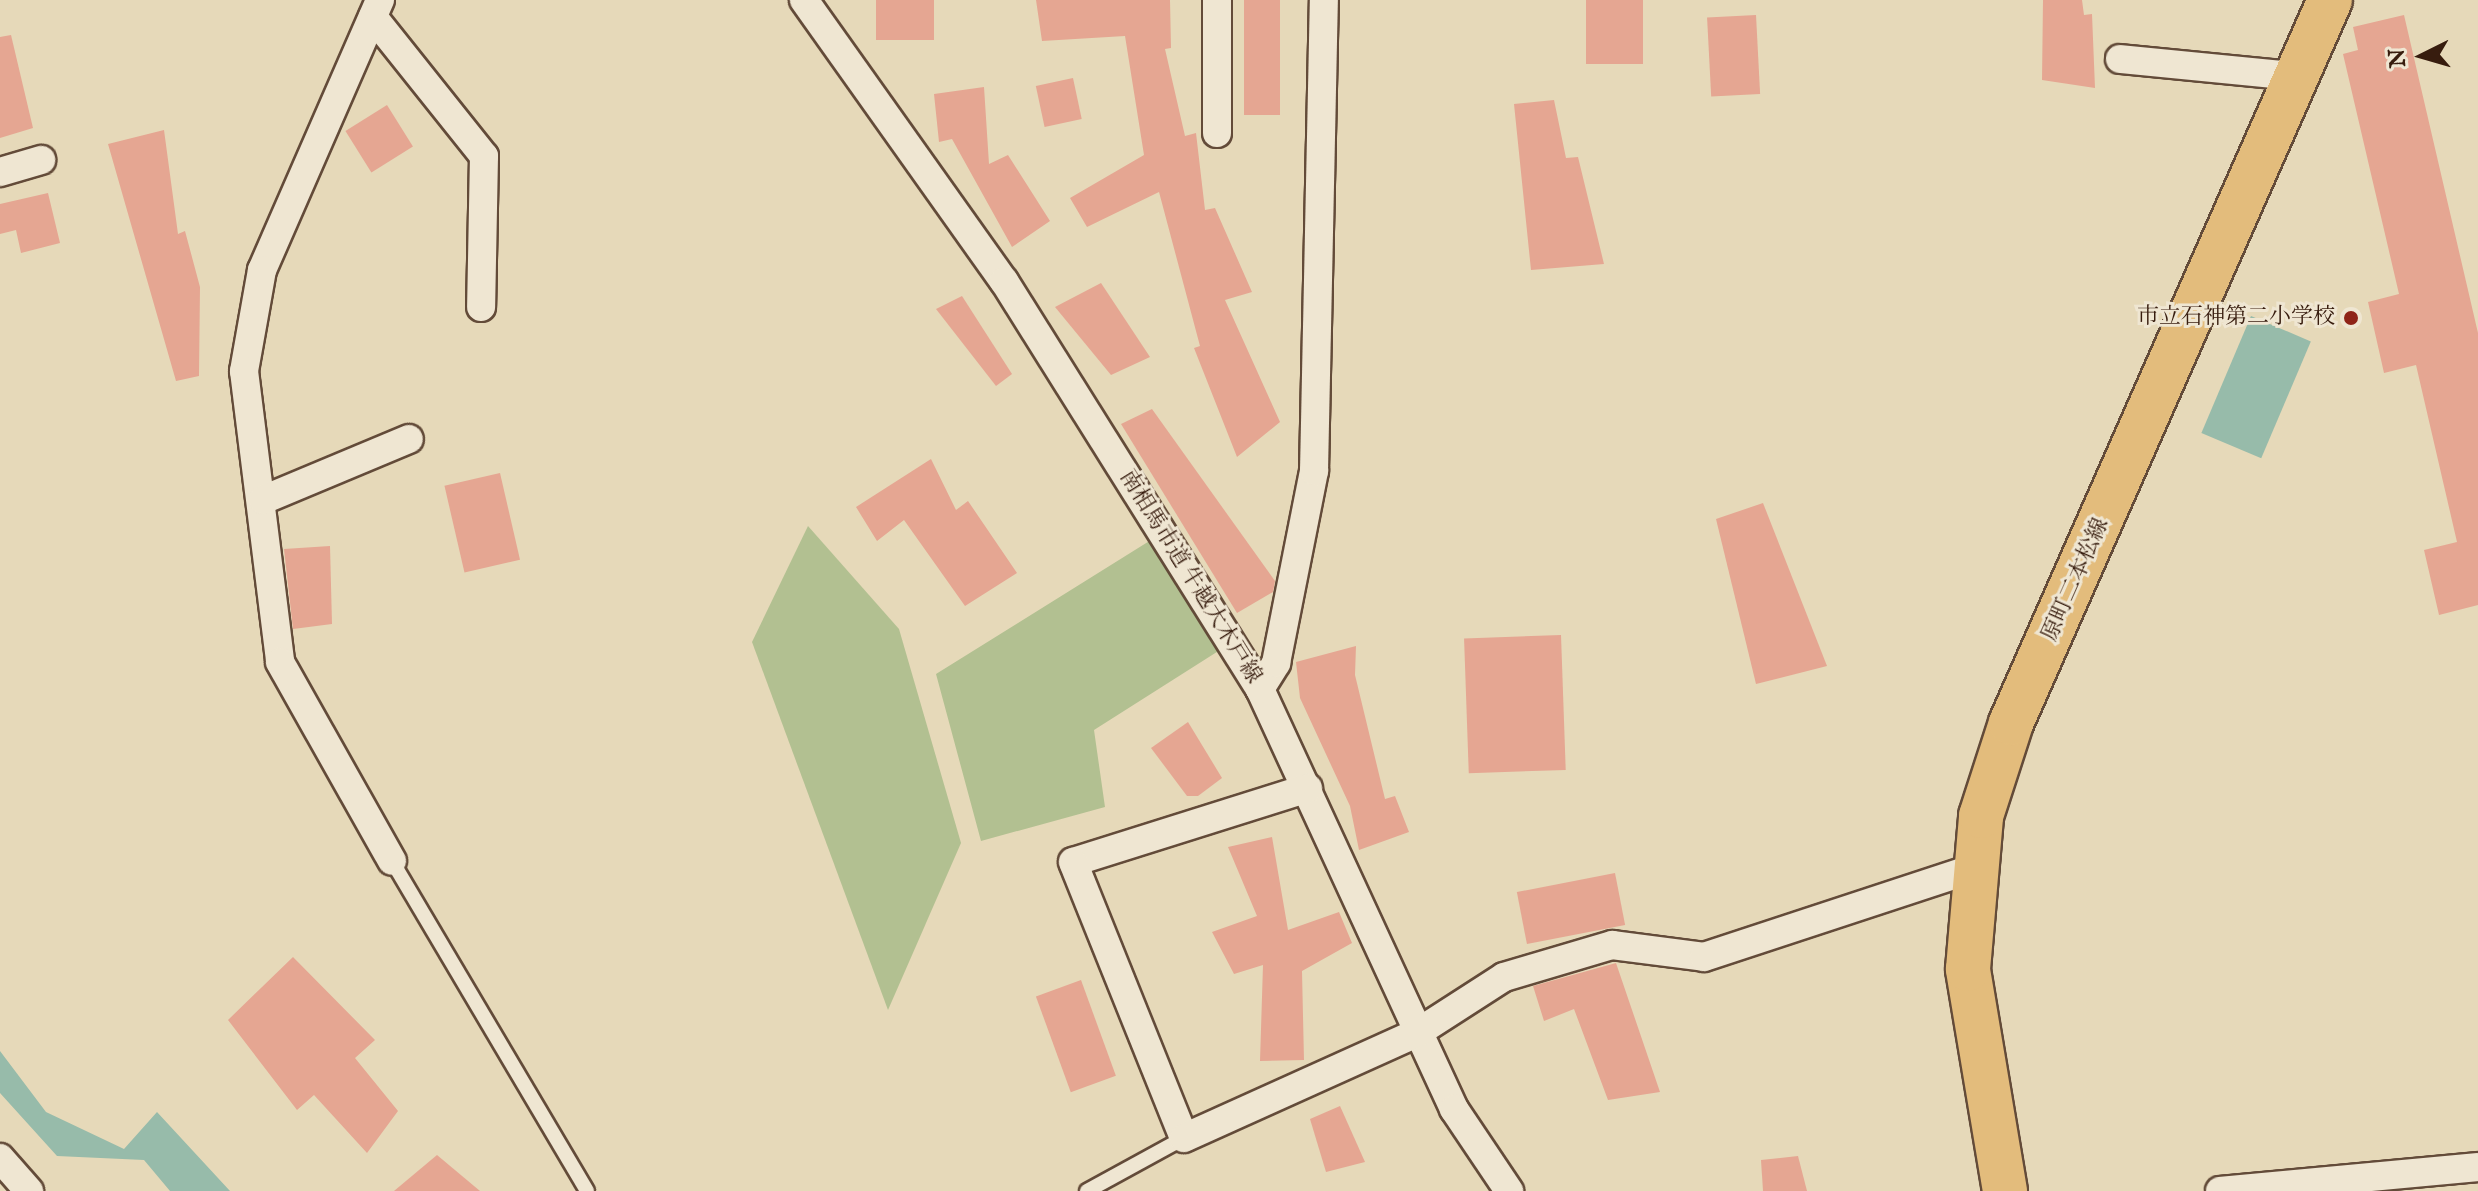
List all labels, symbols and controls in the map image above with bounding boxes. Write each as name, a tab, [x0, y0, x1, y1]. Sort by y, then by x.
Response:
north arrow	[2382, 16, 2462, 96]
text: N	[2383, 47, 2413, 69]
place label: 市立石神第二小学校	[2137, 305, 2335, 331]
marker: 市立石神第二小学校	[2342, 309, 2360, 327]
street label: 南相馬市道 牛越大木戸線	[1113, 465, 1267, 689]
street label: 原町二本松線	[2037, 514, 2115, 646]

